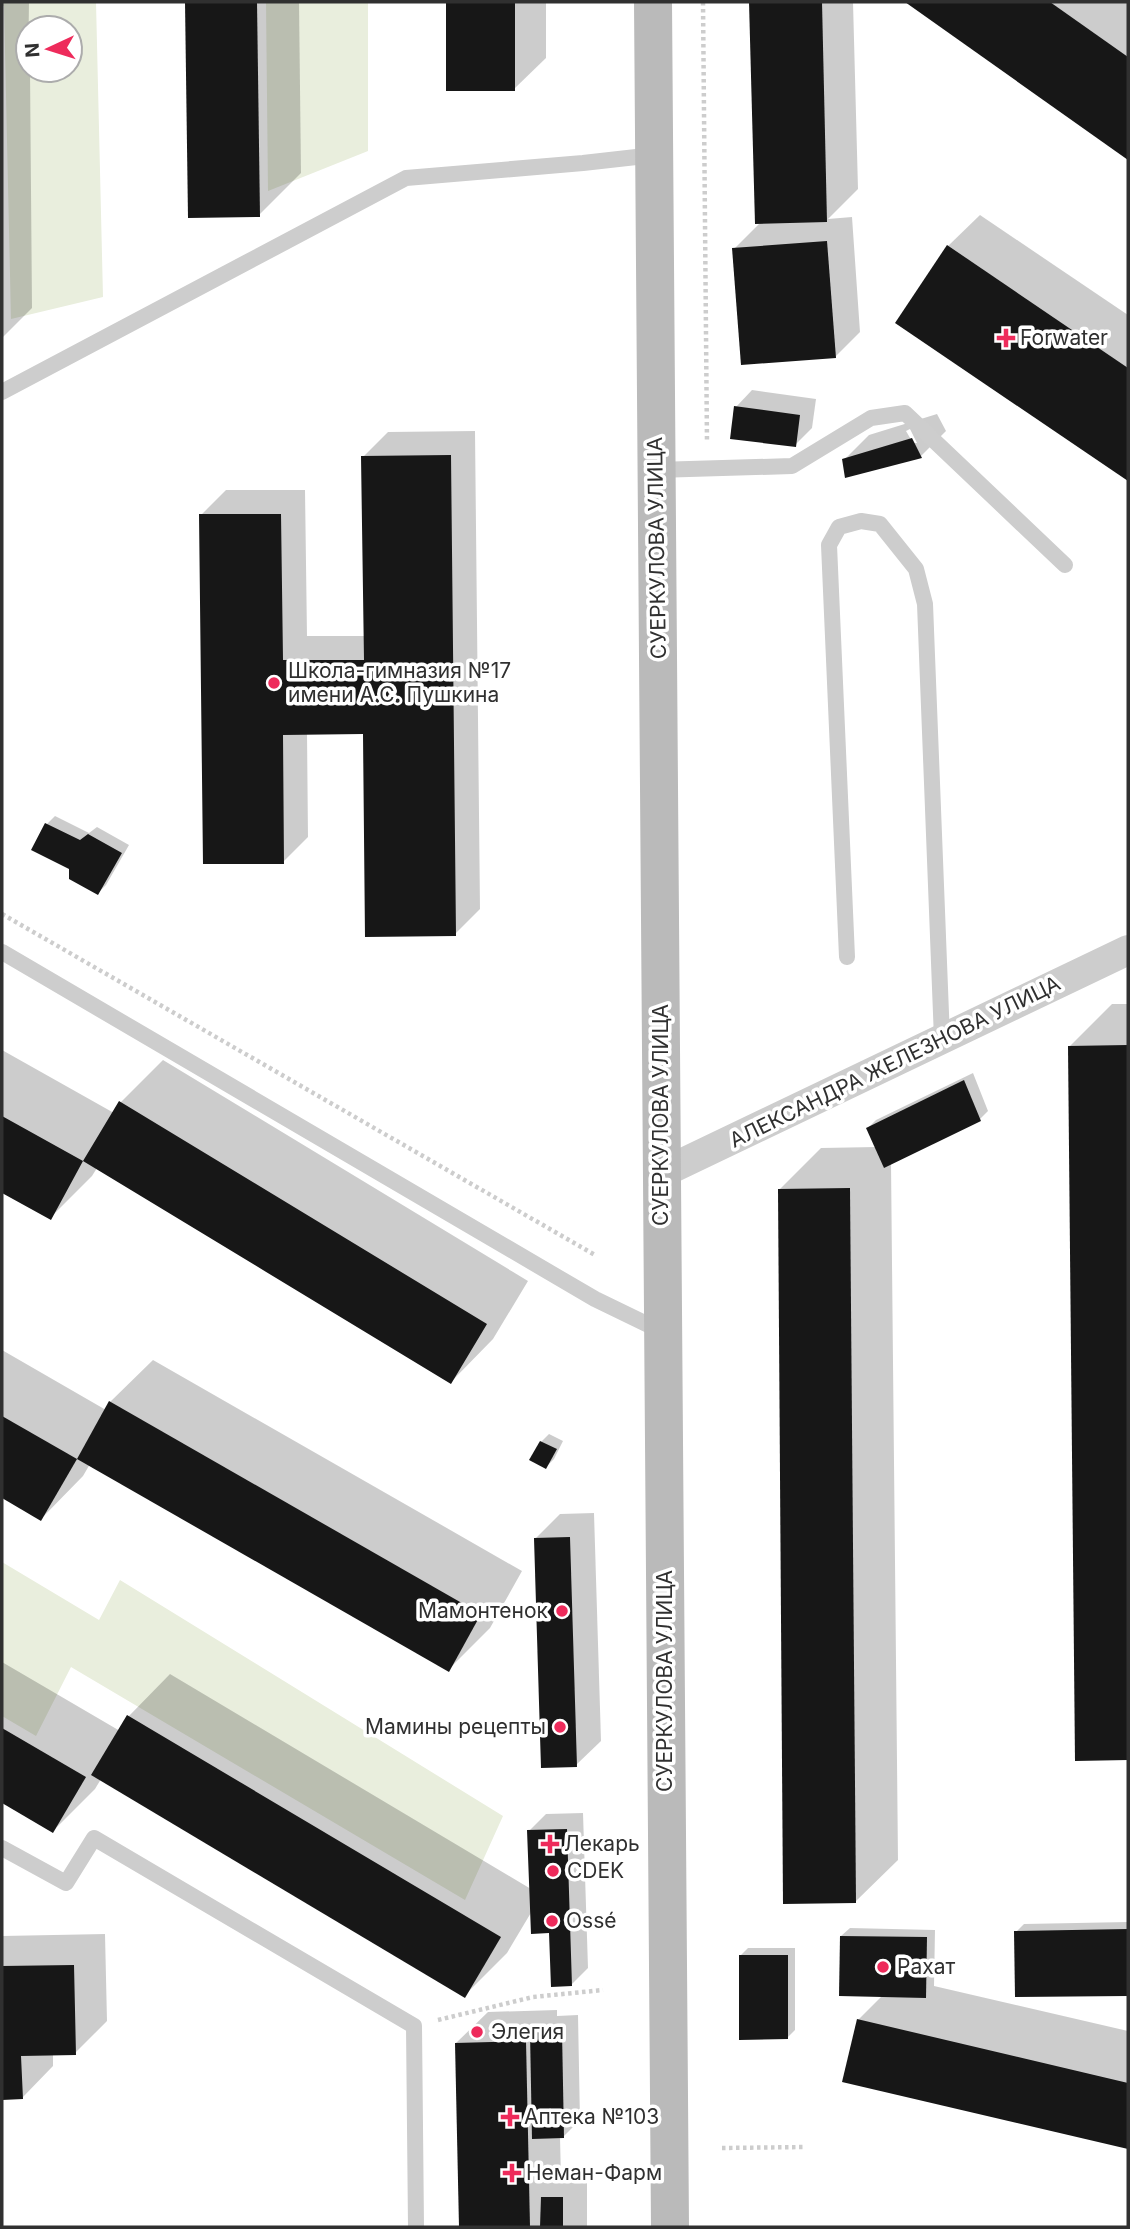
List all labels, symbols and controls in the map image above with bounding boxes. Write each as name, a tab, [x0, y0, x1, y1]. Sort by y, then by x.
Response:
north arrow	[14, 14, 84, 84]
text: N	[21, 42, 45, 58]
place label: Forwater	[1020, 325, 1108, 350]
marker: Forwater	[998, 330, 1014, 346]
street label: СУЕРКУЛОВА УЛИЦА	[642, 437, 671, 659]
place label: Школа-гимназия №17 имени А.С. Пушкина	[288, 658, 511, 707]
marker: Школа-гимназия №17 имени А.С. Пушкина	[266, 675, 282, 691]
street label: АЛЕКСАНДРА ЖЕЛЕЗНОВА УЛИЦА	[725, 970, 1064, 1153]
street label: СУЕРКУЛОВА УЛИЦА	[648, 1004, 673, 1226]
street label: СУЕРКУЛОВА УЛИЦА	[652, 1570, 677, 1792]
place label: Мамонтенок	[418, 1598, 549, 1623]
marker: Мамонтенок	[554, 1603, 570, 1619]
place label: Мамины рецепты	[365, 1714, 546, 1739]
marker: Мамины рецепты	[552, 1719, 568, 1735]
place label: Лекарь	[564, 1831, 640, 1856]
marker: Лекарь	[542, 1836, 558, 1852]
place label: CDEK	[567, 1858, 624, 1883]
marker: CDEK	[545, 1863, 561, 1879]
place label: Ossé	[566, 1908, 616, 1933]
marker: Ossé	[544, 1913, 560, 1929]
place label: Рахат	[897, 1954, 955, 1979]
marker: Рахат	[875, 1959, 891, 1975]
place label: Элегия	[491, 2019, 564, 2044]
marker: Элегия	[469, 2024, 485, 2040]
place label: Аптека №103	[524, 2104, 659, 2129]
marker: Аптека №103	[502, 2109, 518, 2125]
place label: Неман-Фарм	[526, 2160, 662, 2185]
marker: Неман-Фарм	[504, 2165, 520, 2181]

